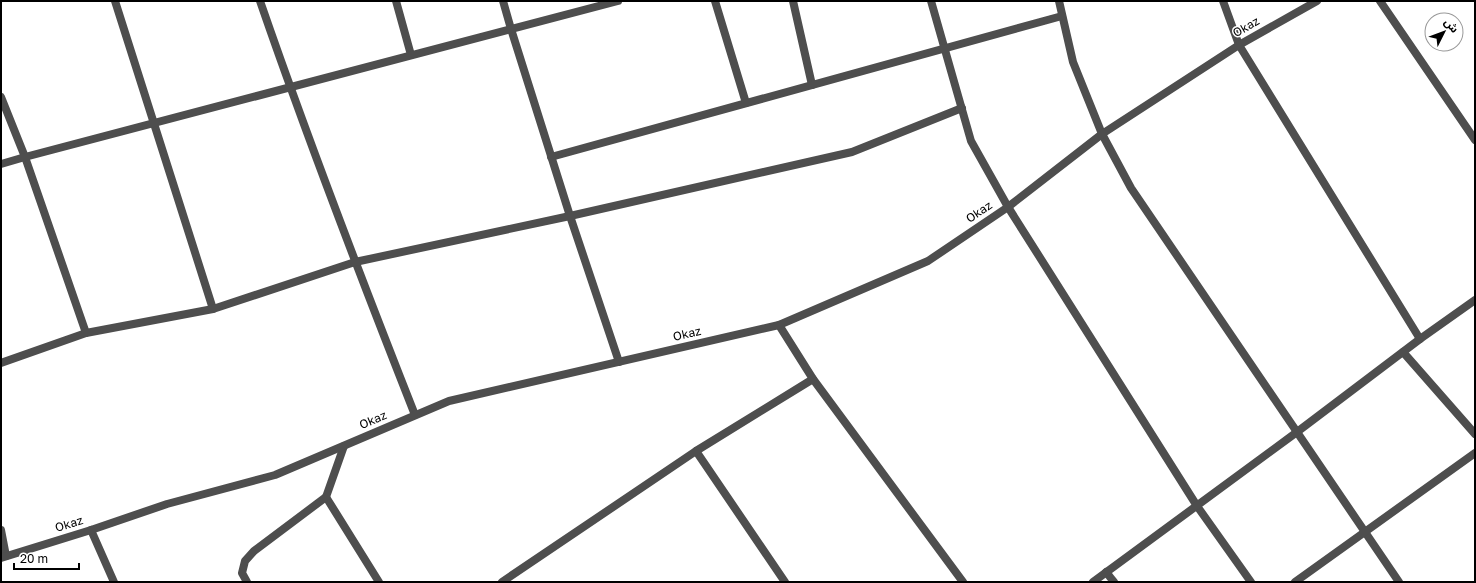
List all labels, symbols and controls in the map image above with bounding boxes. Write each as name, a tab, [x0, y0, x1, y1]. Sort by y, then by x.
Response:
north arrow	[1424, 12, 1464, 52]
street label: Okaz	[1230, 13, 1262, 40]
text: ش	[1441, 15, 1462, 36]
street label: Okaz	[963, 197, 995, 226]
street label: Okaz	[671, 323, 702, 344]
street label: Okaz	[357, 407, 389, 432]
street label: Okaz	[53, 512, 85, 535]
scale bar	[14, 545, 79, 571]
text: 20 m	[20, 551, 48, 566]

